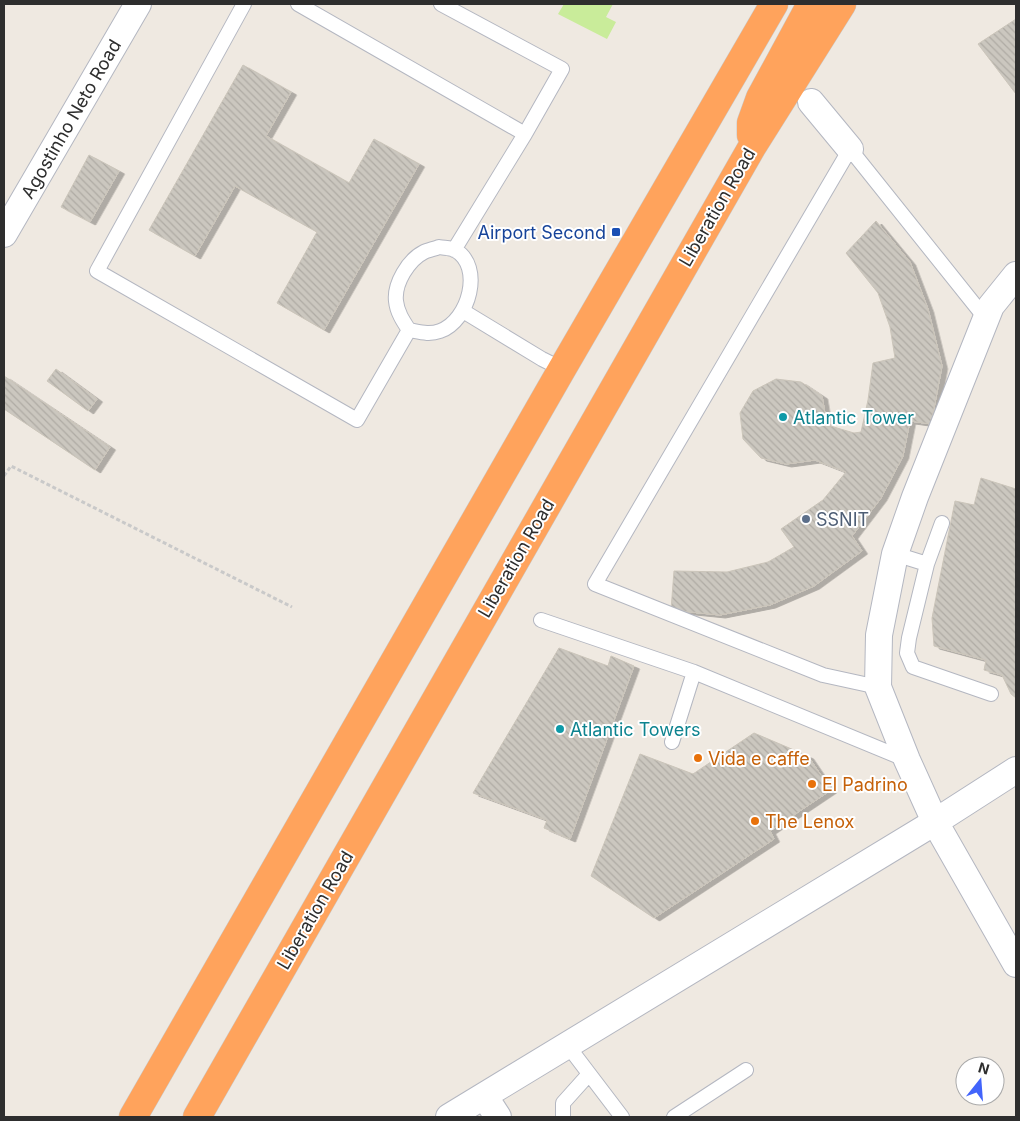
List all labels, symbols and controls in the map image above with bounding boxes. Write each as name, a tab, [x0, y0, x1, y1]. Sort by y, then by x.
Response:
street label: Agostinho Neto Road	[17, 36, 125, 202]
street label: Liberation Road	[675, 144, 759, 270]
place label: Airport Second	[477, 222, 606, 243]
marker: Airport Second	[610, 226, 622, 238]
place label: Atlantic Tower	[793, 407, 914, 428]
marker: Atlantic Tower	[777, 411, 789, 423]
street label: Liberation Road	[474, 495, 558, 621]
place label: SSNIT	[816, 509, 869, 530]
marker: SSNIT	[800, 513, 812, 525]
place label: Atlantic Towers	[570, 719, 701, 740]
marker: Atlantic Towers	[554, 723, 566, 735]
place label: Vida e caffe	[708, 748, 810, 769]
marker: Vida e caffe	[692, 752, 704, 764]
place label: El Padrino	[822, 774, 908, 795]
marker: El Padrino	[806, 778, 818, 790]
place label: The Lenox	[765, 811, 855, 832]
marker: The Lenox	[749, 815, 761, 827]
street label: Liberation Road	[273, 847, 357, 973]
north arrow	[955, 1056, 1005, 1106]
text: N	[976, 1058, 992, 1078]

